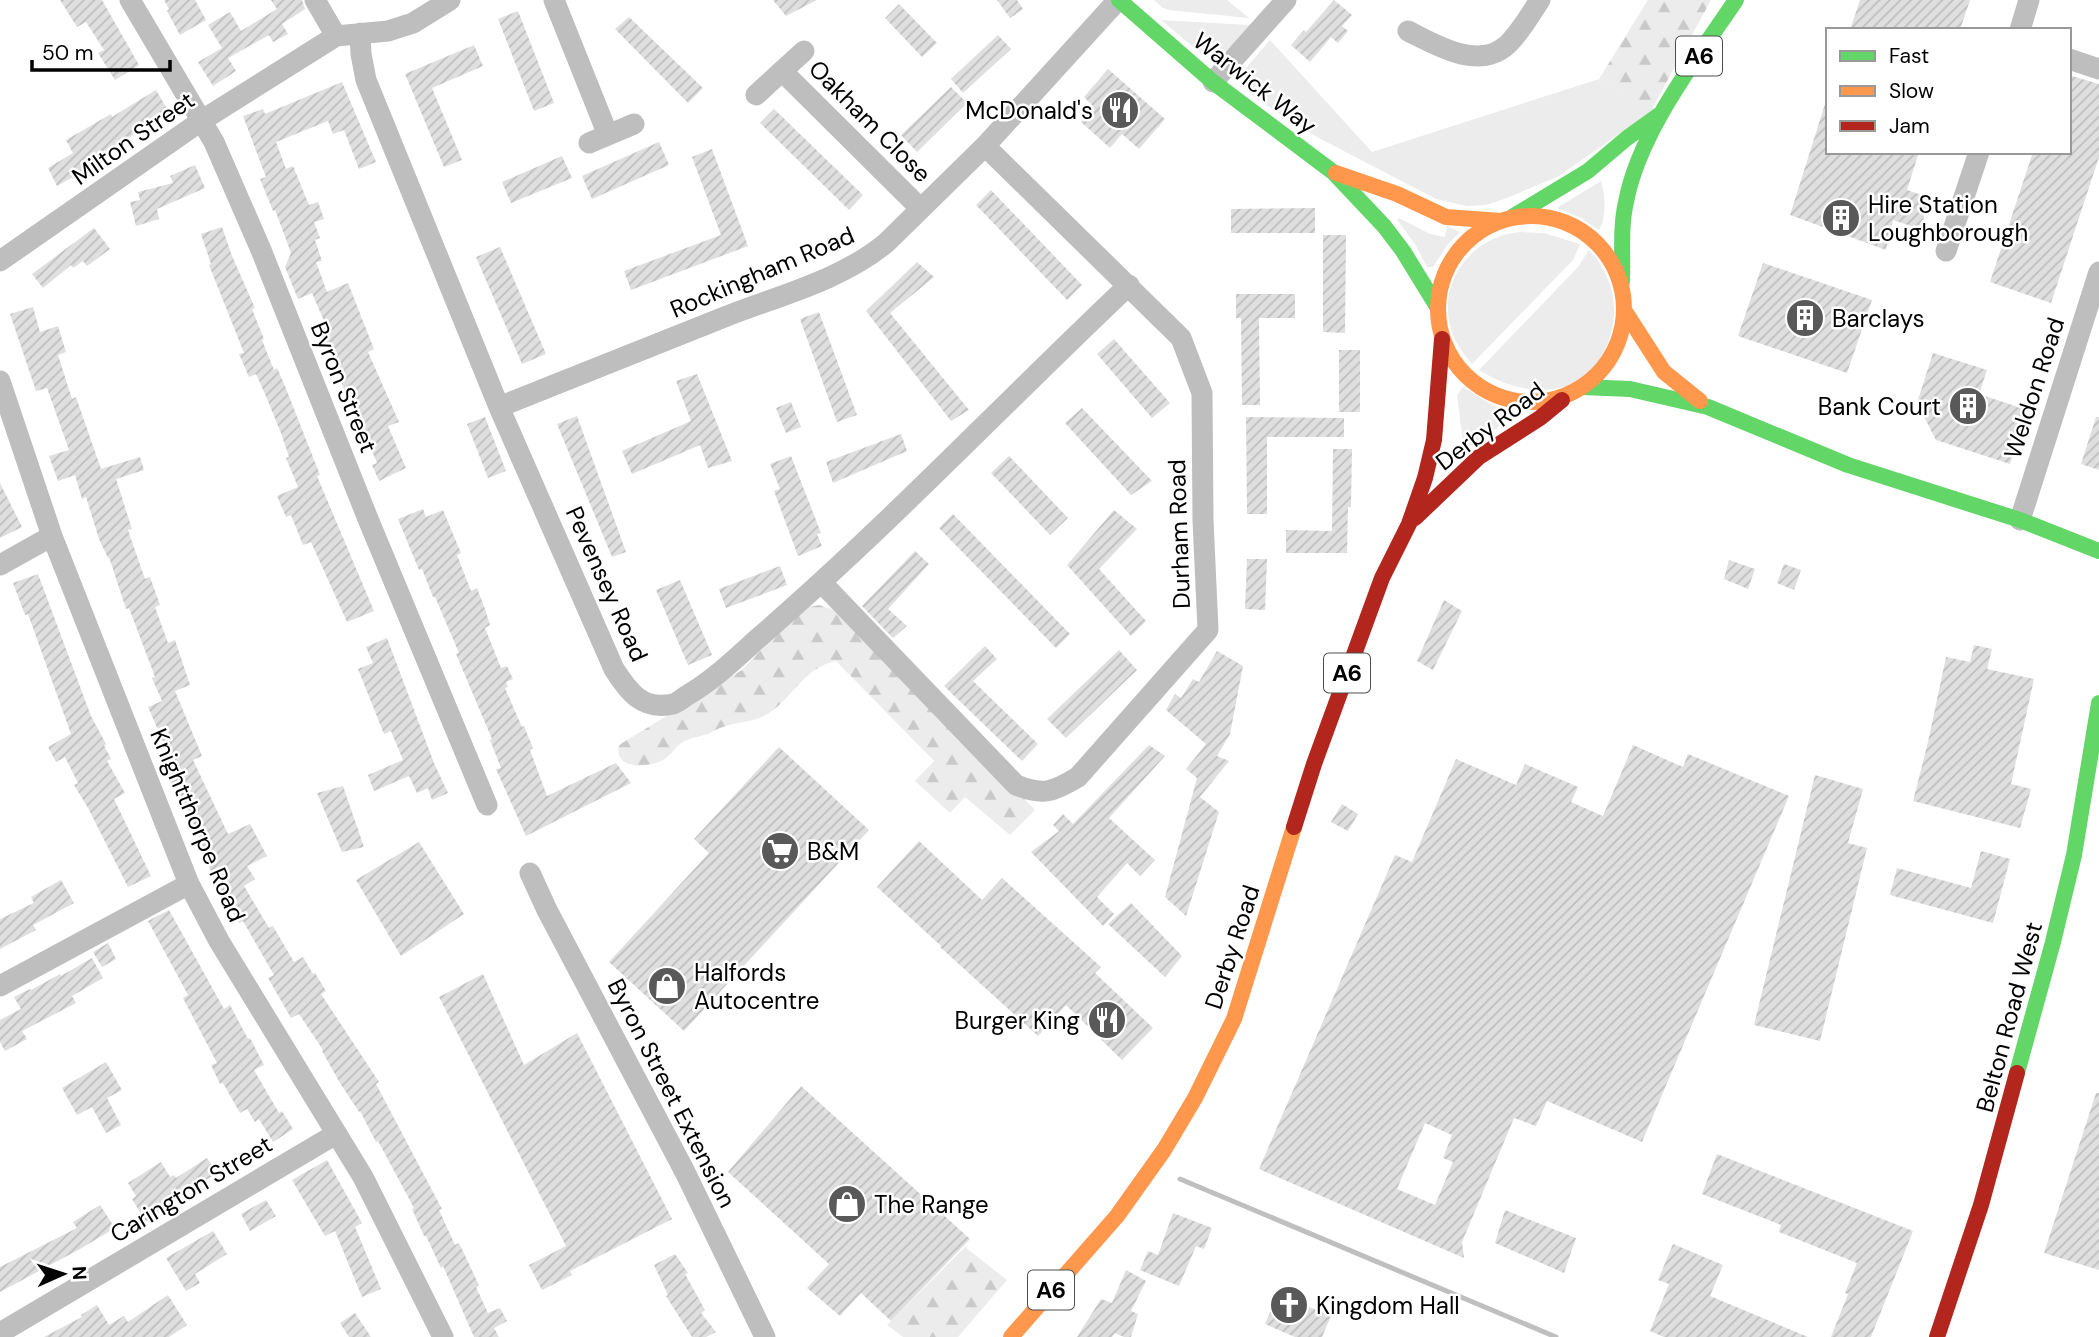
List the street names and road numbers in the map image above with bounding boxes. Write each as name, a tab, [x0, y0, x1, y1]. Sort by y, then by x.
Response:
street label: Warwick Way	[1187, 25, 1323, 141]
road number: A6	[1676, 36, 1722, 76]
street label: Oakham Close	[802, 53, 938, 189]
street label: Milton Street	[66, 84, 200, 192]
street label: Rockingham Road	[665, 219, 859, 325]
street label: Weldon Road	[1997, 314, 2071, 462]
street label: Byron Street	[304, 317, 384, 457]
street label: Derby Road	[1429, 375, 1551, 477]
street label: Durham Road	[1161, 459, 1197, 609]
street label: Pevensey Road	[559, 502, 655, 666]
road number: A6	[1324, 653, 1370, 692]
street label: Knightthorpe Road	[143, 723, 253, 927]
street label: Derby Road	[1197, 881, 1267, 1013]
street label: Belton Road West	[1969, 918, 2049, 1116]
street label: Byron Street Extension	[601, 973, 743, 1213]
street label: Carington Street	[104, 1128, 278, 1250]
road number: A6	[1028, 1270, 1074, 1310]

